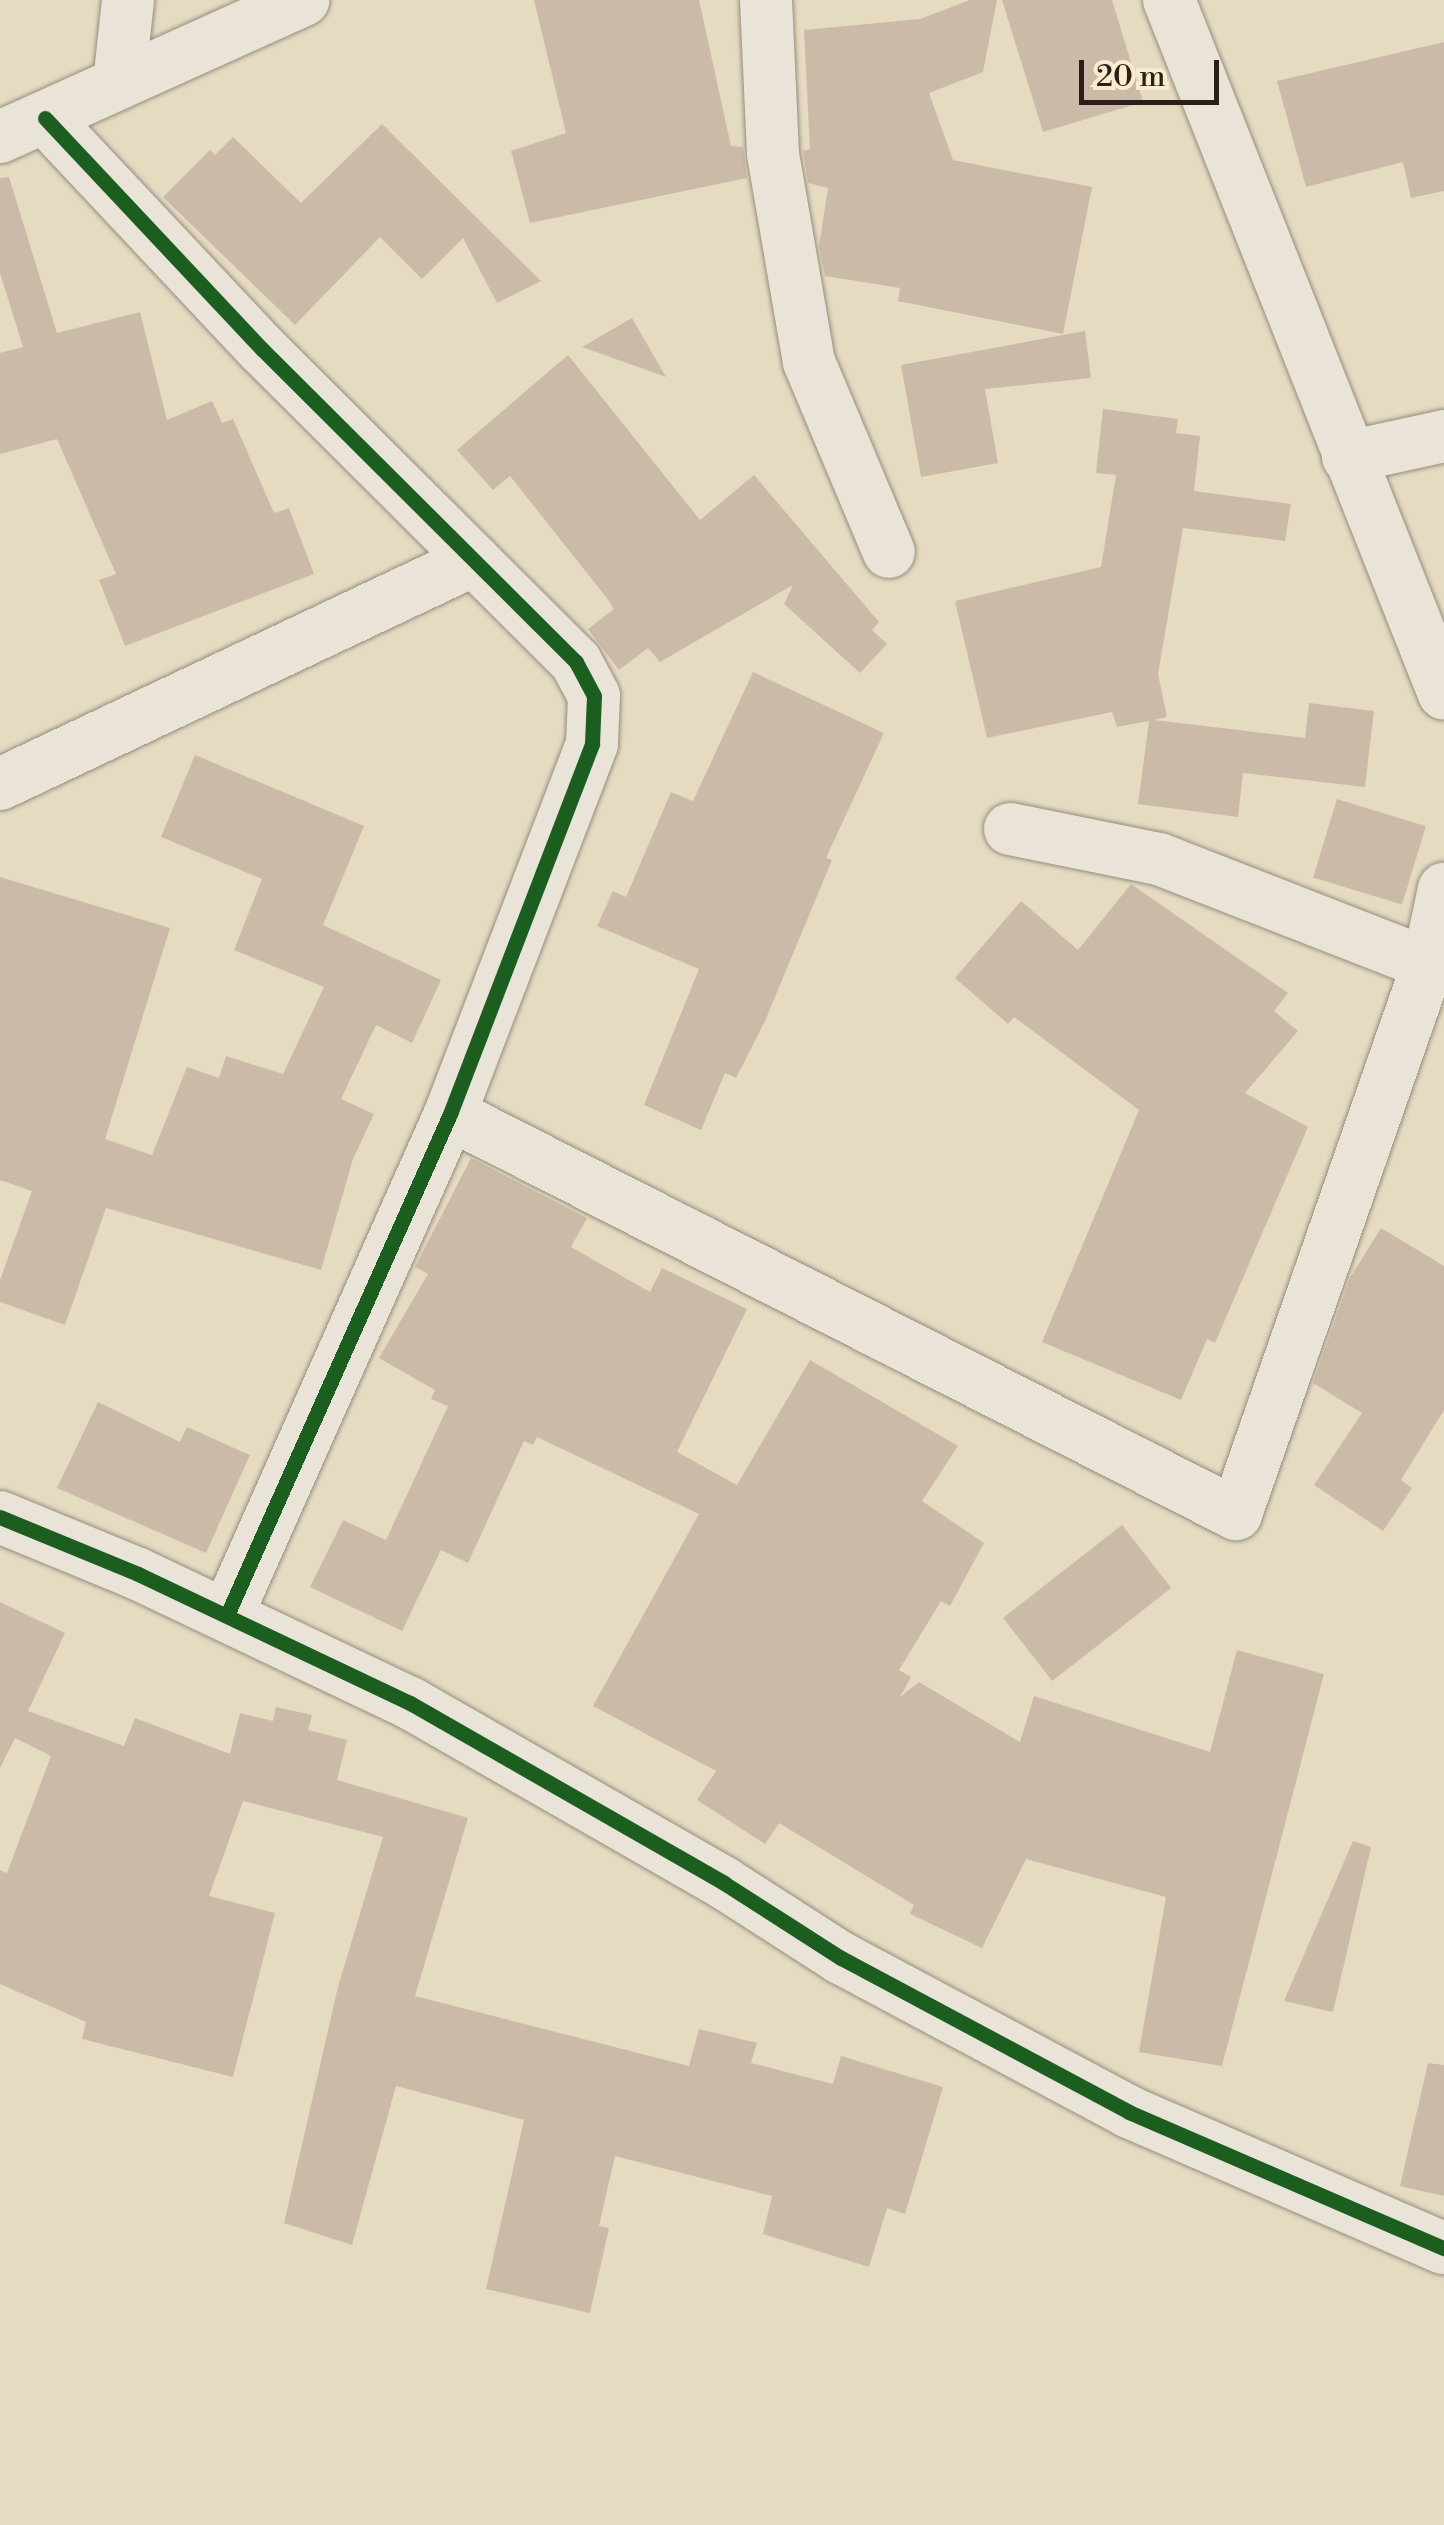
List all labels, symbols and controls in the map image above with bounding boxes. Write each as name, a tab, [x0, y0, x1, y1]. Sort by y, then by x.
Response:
scale bar	[1084, 40, 1224, 102]
text: 20 m	[1096, 58, 1165, 96]

